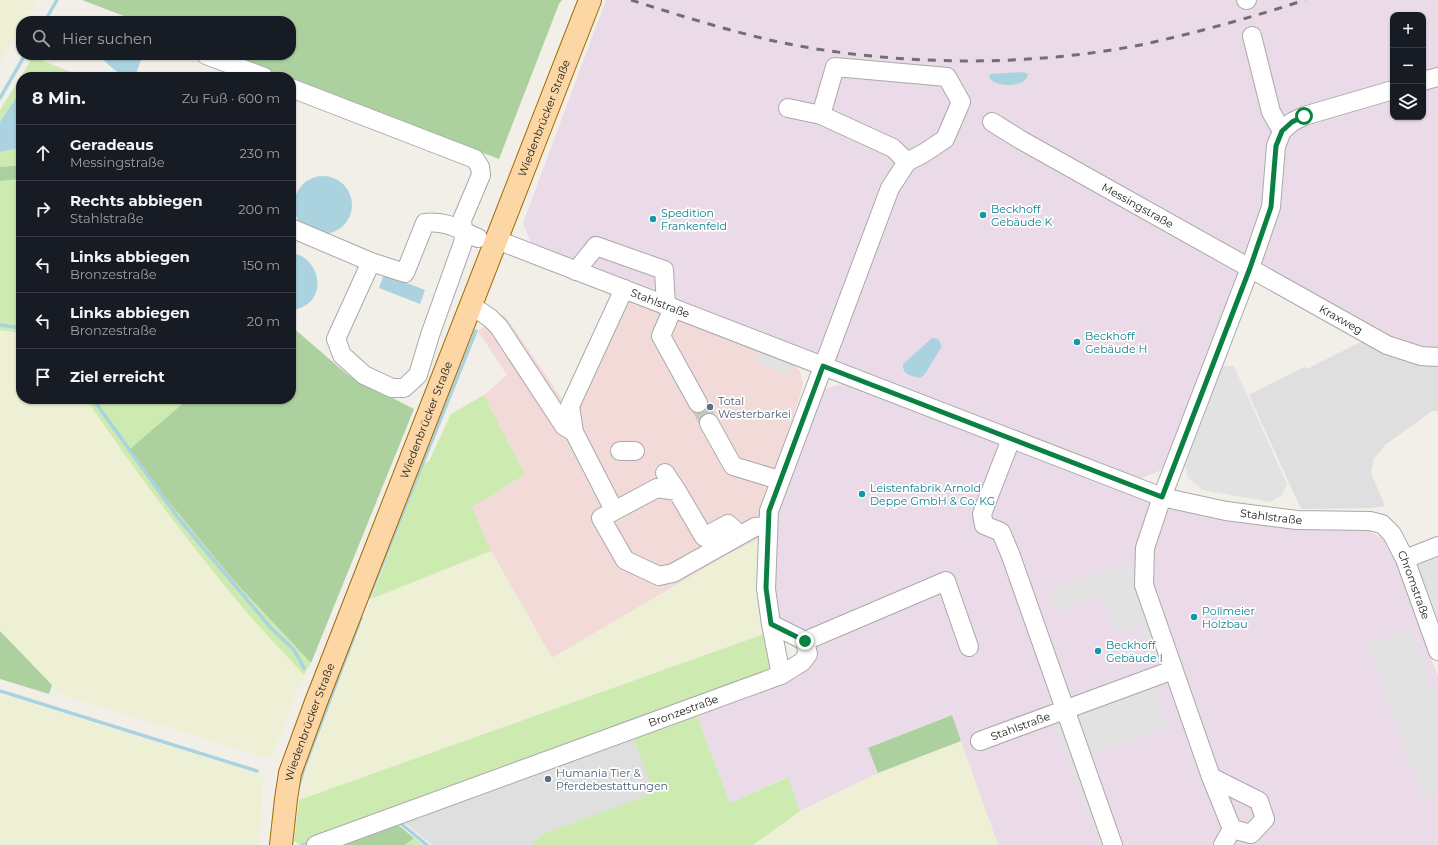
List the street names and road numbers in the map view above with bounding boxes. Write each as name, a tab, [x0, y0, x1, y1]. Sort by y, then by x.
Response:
street label: Wiedenbrücker Straße	[515, 57, 573, 179]
street label: Messingstraße	[1099, 180, 1177, 231]
street label: Stahlstraße	[629, 285, 692, 321]
street label: Kraxweg	[1317, 302, 1365, 337]
street label: Wiedenbrücker Straße	[397, 359, 455, 481]
street label: Stahlstraße	[1239, 506, 1303, 527]
street label: Chromstraße	[1395, 548, 1433, 621]
street label: Wiedenbrücker Straße	[282, 661, 338, 782]
street label: Bronzestraße	[646, 691, 720, 730]
street label: Stahlstraße	[989, 709, 1052, 743]

